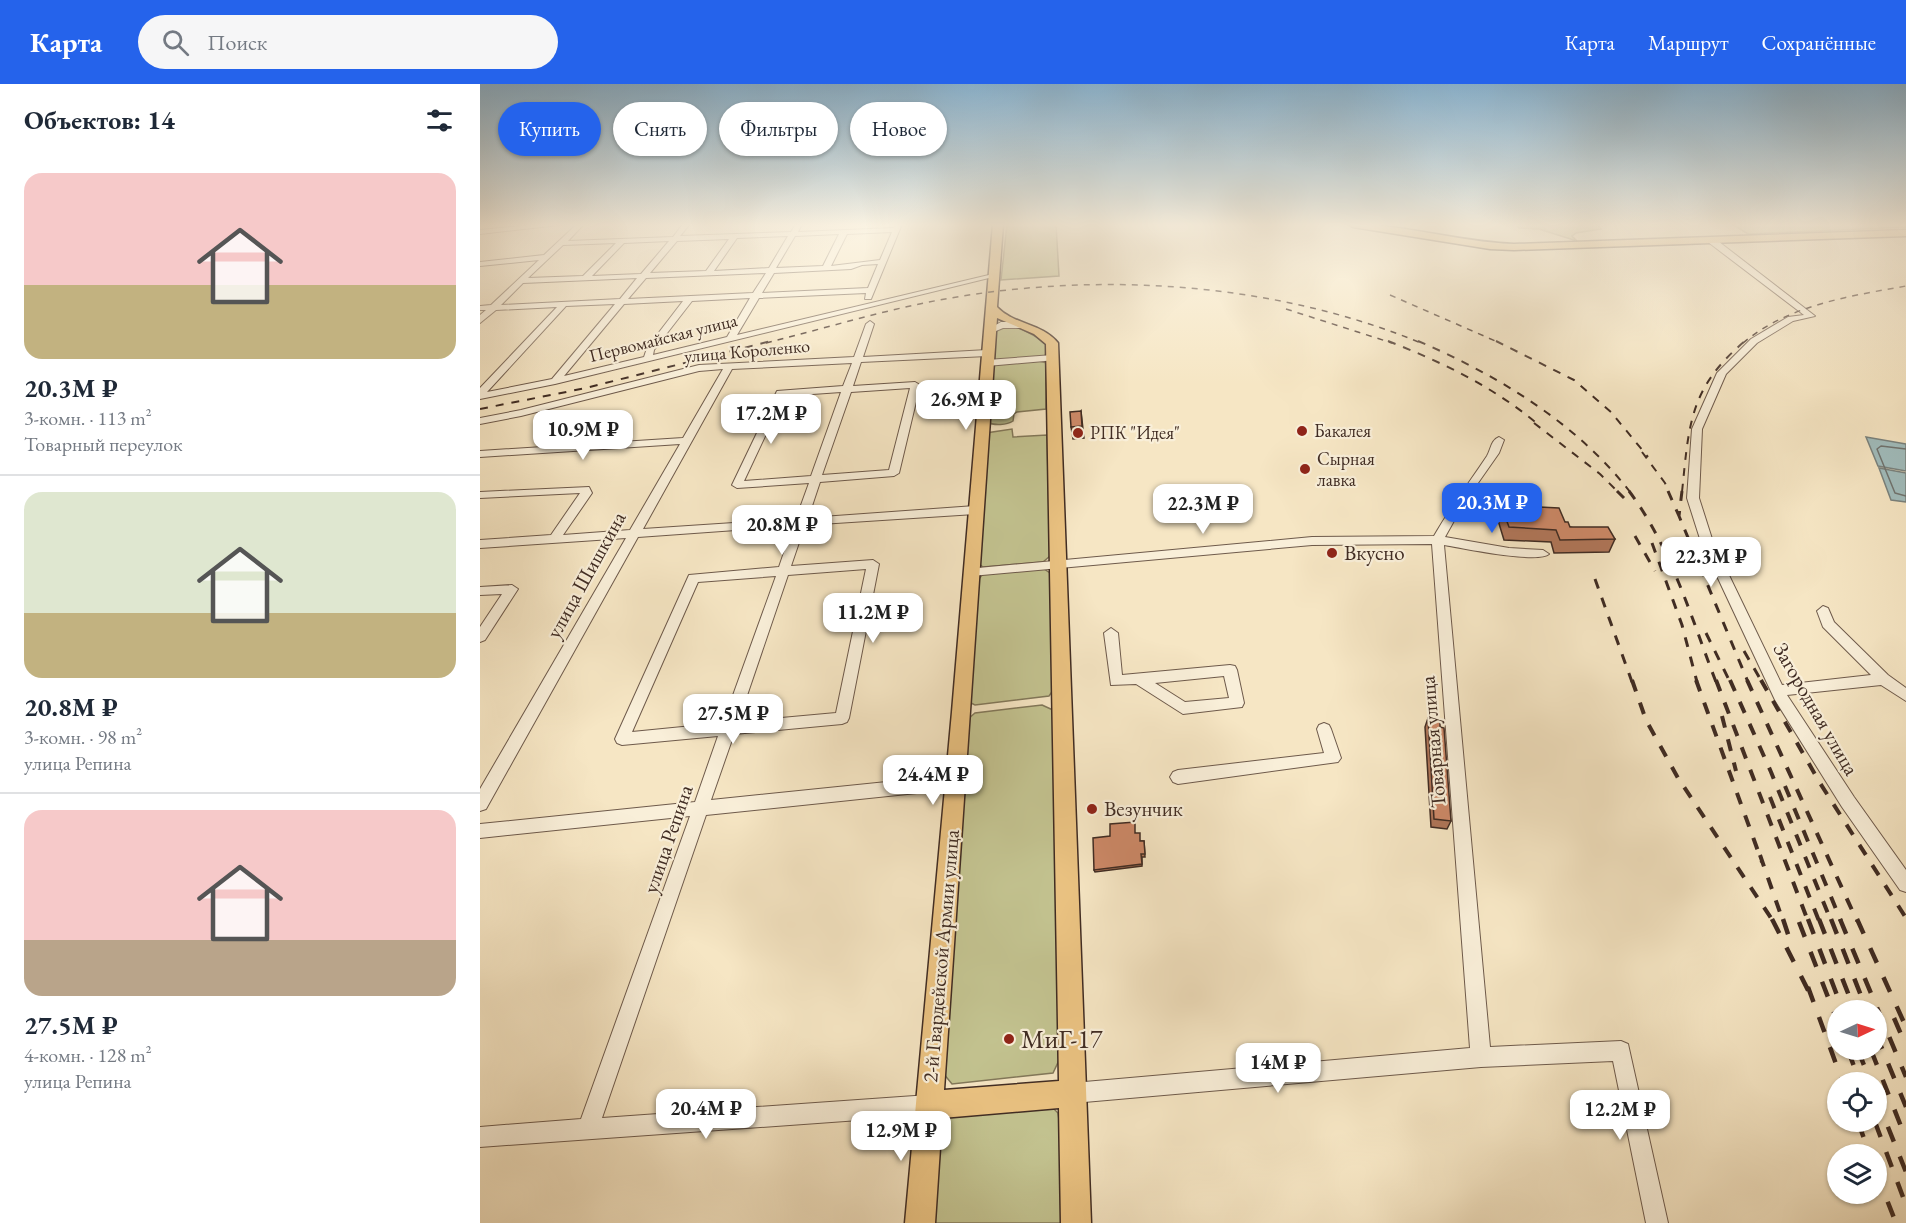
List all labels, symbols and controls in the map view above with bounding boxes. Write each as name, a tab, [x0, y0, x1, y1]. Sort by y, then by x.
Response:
search box	[138, 15, 558, 69]
text: Карта	[30, 24, 102, 60]
icon: search	[159, 26, 192, 59]
text: Поиск	[207, 28, 267, 57]
text: Карта	[1565, 29, 1615, 56]
text: Маршрут	[1648, 29, 1729, 56]
text: Сохранённые	[1762, 29, 1876, 56]
chip: Купить	[498, 102, 601, 156]
chip: Снять	[613, 102, 707, 156]
chip: Фильтры	[719, 102, 838, 156]
chip: Новое	[850, 102, 947, 156]
text: Объектов: 14	[24, 103, 175, 137]
icon: filters	[423, 104, 456, 137]
icon: home	[186, 212, 294, 320]
street label: Первомайская улица	[586, 308, 740, 367]
street label: улица Короленко	[683, 334, 811, 367]
text: 20.3M ₽	[24, 371, 118, 405]
pin: 26.9M ₽	[911, 380, 1021, 431]
text: 26.9M ₽	[930, 386, 1002, 412]
pin: 17.2M ₽	[716, 394, 826, 445]
text: 17.2M ₽	[735, 400, 807, 426]
text: 3-комн. · 113 m²	[24, 405, 152, 431]
pin: 10.9M ₽	[528, 410, 638, 461]
text: 10.9M ₽	[547, 416, 619, 442]
place label: Бакалея	[1314, 419, 1371, 442]
place label: РПК "Идея"	[1090, 421, 1180, 444]
marker: Бакалея	[1295, 424, 1309, 438]
marker: РПК "Идея"	[1071, 426, 1085, 440]
text: Товарный переулок	[24, 431, 183, 457]
place label: Сырная лавка	[1317, 447, 1375, 491]
marker: Сырная лавка	[1298, 462, 1312, 476]
pin: 20.3M ₽	[1437, 483, 1547, 534]
pin: 22.3M ₽	[1148, 484, 1258, 535]
text: 20.3M ₽	[1456, 489, 1528, 515]
text: 22.3M ₽	[1167, 490, 1239, 516]
pin: 20.8M ₽	[727, 505, 837, 556]
street label: улица Шишкина	[540, 506, 632, 643]
text: 20.8M ₽	[746, 511, 818, 537]
icon: home	[186, 531, 294, 639]
pin: 22.3M ₽	[1656, 537, 1766, 588]
place label: Вкусно	[1344, 539, 1405, 566]
text: 22.3M ₽	[1675, 543, 1747, 569]
marker: Вкусно	[1325, 546, 1339, 560]
pin: 11.2M ₽	[818, 593, 928, 644]
text: 11.2M ₽	[837, 599, 909, 625]
street label: Загородная улица	[1767, 637, 1866, 781]
street label: Товарная улица	[1413, 674, 1452, 809]
text: 20.8M ₽	[24, 690, 118, 724]
pin: 27.5M ₽	[678, 694, 788, 745]
text: 27.5M ₽	[697, 700, 769, 726]
text: 3-комн. · 98 m²	[24, 724, 142, 750]
text: улица Репина	[24, 750, 132, 776]
pin: 24.4M ₽	[878, 755, 988, 806]
text: 24.4M ₽	[897, 761, 969, 787]
street label: улица Репина	[636, 780, 699, 897]
place label: Везунчик	[1104, 795, 1183, 822]
marker: Везунчик	[1085, 802, 1099, 816]
street label: 2-й Гвардейской Армии улица	[916, 828, 965, 1083]
icon: home	[186, 849, 294, 957]
north arrow	[1827, 1000, 1887, 1060]
map controls	[1827, 1000, 1887, 1204]
text: 27.5M ₽	[24, 1008, 118, 1042]
place label: МиГ-17	[1021, 1022, 1103, 1056]
marker: МиГ-17	[1002, 1032, 1016, 1046]
text: 4-комн. · 128 m²	[24, 1042, 152, 1068]
pin: 14M ₽	[1236, 1043, 1320, 1094]
text: 14M ₽	[1250, 1049, 1306, 1075]
text: улица Репина	[24, 1068, 132, 1094]
button: locate	[1827, 1072, 1887, 1132]
pin: 20.4M ₽	[651, 1089, 761, 1140]
pin: 12.2M ₽	[1565, 1090, 1675, 1141]
text: 20.4M ₽	[670, 1095, 742, 1121]
text: 12.2M ₽	[1584, 1096, 1656, 1122]
pin: 12.9M ₽	[846, 1111, 956, 1162]
text: 12.9M ₽	[865, 1117, 937, 1143]
button: layers	[1827, 1144, 1887, 1204]

